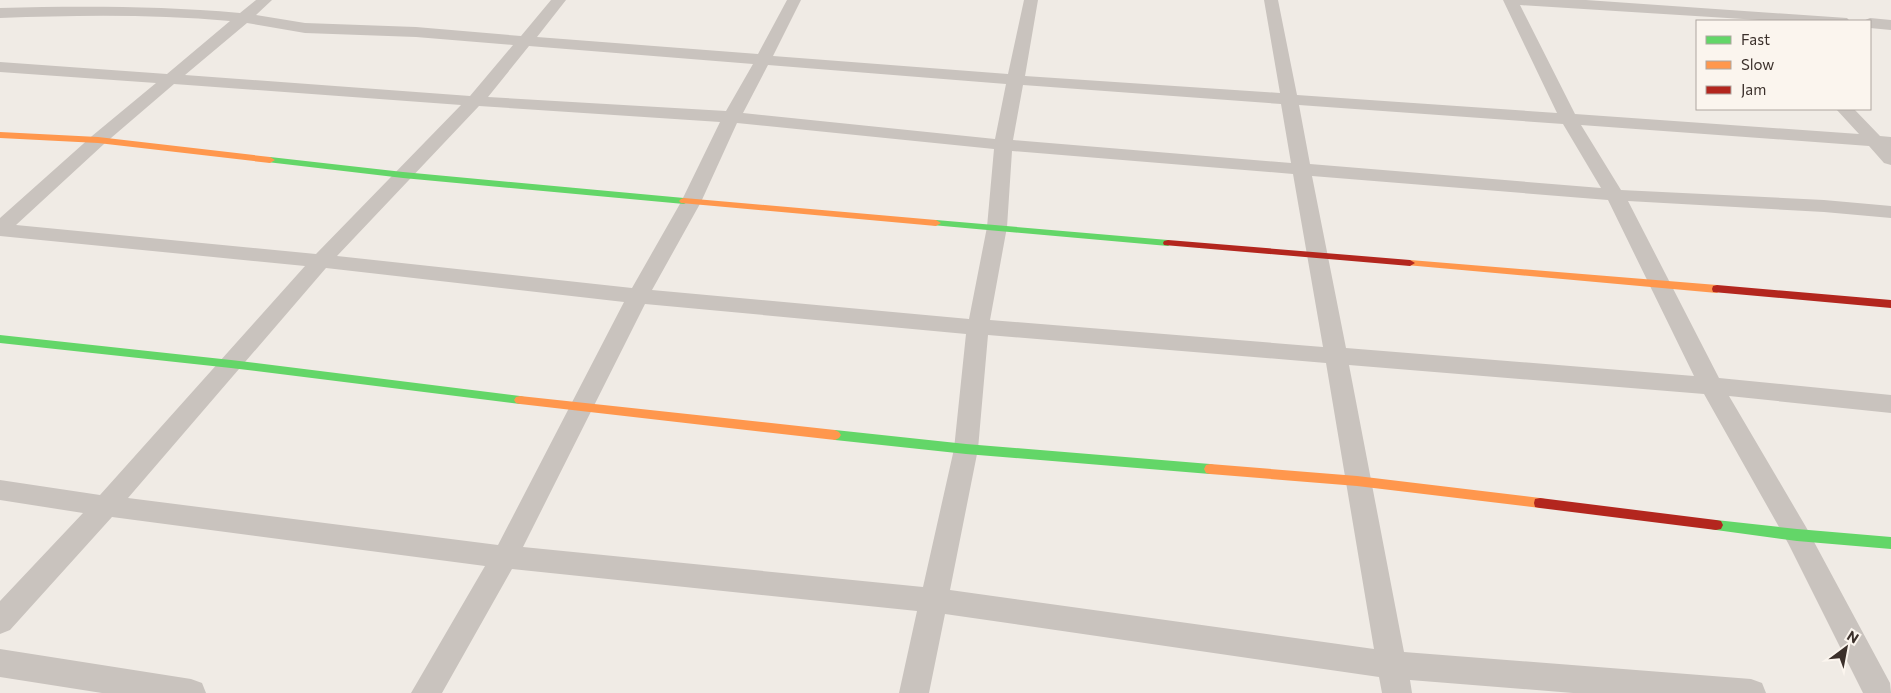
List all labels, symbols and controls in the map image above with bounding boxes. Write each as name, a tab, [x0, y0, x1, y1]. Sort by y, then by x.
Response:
legend	[1696, 20, 1871, 110]
text: Fast	[1741, 30, 1770, 48]
text: Slow	[1741, 55, 1774, 73]
text: Jam	[1741, 80, 1766, 98]
north arrow	[1821, 623, 1871, 673]
text: N	[1844, 627, 1862, 647]

